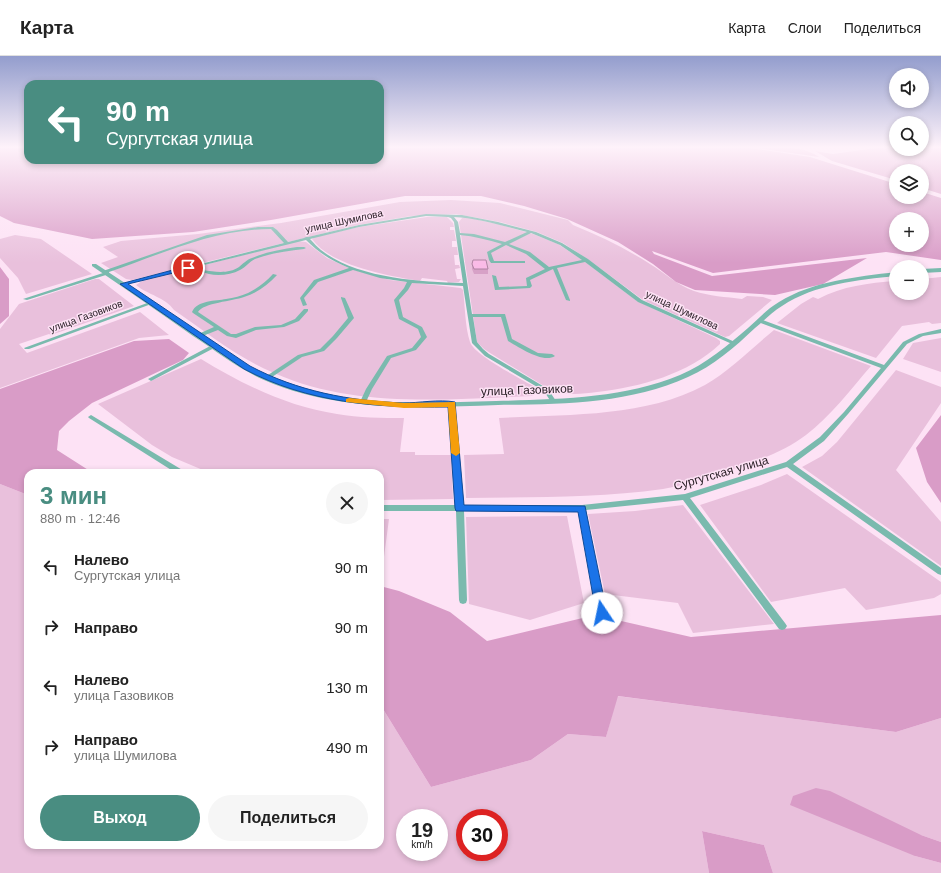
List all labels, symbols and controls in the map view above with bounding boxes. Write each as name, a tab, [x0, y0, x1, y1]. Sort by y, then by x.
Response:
text: Карта	[20, 17, 74, 38]
text: Карта	[728, 20, 766, 36]
text: Слои	[788, 20, 822, 36]
text: Поделиться	[844, 20, 921, 36]
map controls	[889, 68, 929, 300]
button: sound	[889, 68, 929, 108]
icon: left	[40, 96, 92, 148]
text: 90 m	[106, 96, 170, 127]
button: search	[889, 116, 929, 156]
text: Сургутская улица	[106, 129, 253, 149]
button: layers	[889, 164, 929, 204]
street label: улица Шумилова	[304, 207, 384, 235]
button: +	[889, 212, 929, 252]
pin	[171, 251, 205, 285]
icon: arrive	[177, 257, 199, 279]
button: −	[889, 260, 929, 300]
street label: улица Шумилова	[644, 288, 721, 332]
street label: улица Газовиков	[48, 298, 124, 334]
street label: улица Газовиков	[481, 381, 573, 399]
street label: Сургутская улица	[672, 453, 770, 493]
text: 3 мин	[40, 482, 107, 509]
button: close	[326, 482, 368, 524]
text: 880 m · 12:46	[40, 511, 120, 526]
text: Налево	[74, 551, 129, 568]
icon: left	[40, 556, 62, 578]
text: 90 m	[335, 559, 368, 576]
text: Сургутская улица	[74, 568, 180, 583]
position arrow	[581, 592, 623, 634]
icon: right	[40, 616, 62, 638]
text: Направо	[74, 619, 138, 636]
text: 90 m	[335, 619, 368, 636]
text: Налево	[74, 671, 129, 688]
icon: left	[40, 676, 62, 698]
text: 130 m	[326, 679, 368, 696]
text: улица Газовиков	[74, 688, 174, 703]
text: Направо	[74, 731, 138, 748]
icon: right	[40, 736, 62, 758]
text: 490 m	[326, 739, 368, 756]
text: улица Шумилова	[74, 748, 177, 763]
button: Выход	[40, 795, 200, 841]
button: Поделиться	[208, 795, 368, 841]
speed limit sign: 30	[456, 809, 508, 861]
text: 19	[411, 819, 433, 841]
text: km/h	[411, 839, 433, 850]

